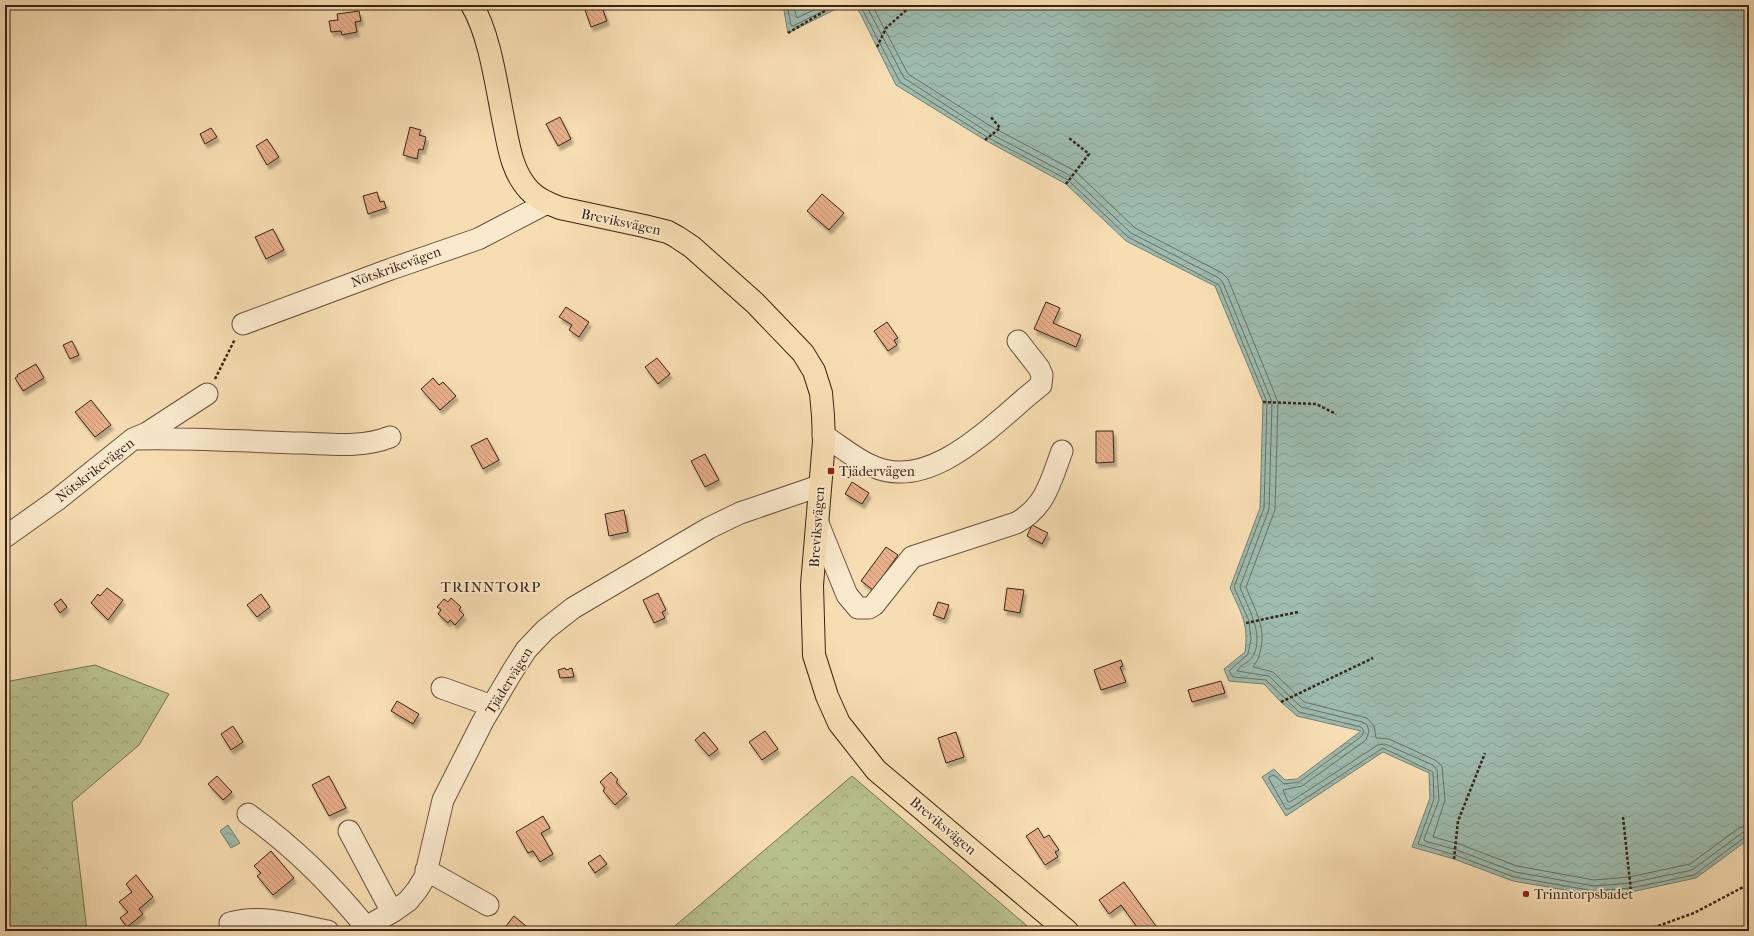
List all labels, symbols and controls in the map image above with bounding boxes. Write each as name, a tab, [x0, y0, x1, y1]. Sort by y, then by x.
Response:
street label: Breviksvägen	[580, 205, 662, 239]
street label: Nötskrikevägen	[349, 243, 443, 291]
street label: Nötskrikevägen	[52, 434, 138, 506]
place label: Tjädervägen	[839, 463, 915, 480]
marker: Tjädervägen	[826, 466, 836, 476]
street label: Breviksvägen	[806, 486, 828, 568]
district label: TRINNTORP	[441, 578, 541, 596]
street label: Tjädervägen	[482, 644, 536, 718]
street label: Breviksvägen	[906, 793, 980, 859]
place label: Trinntorpsbadet	[1534, 886, 1633, 903]
marker: Trinntorpsbadet	[1521, 889, 1531, 899]

